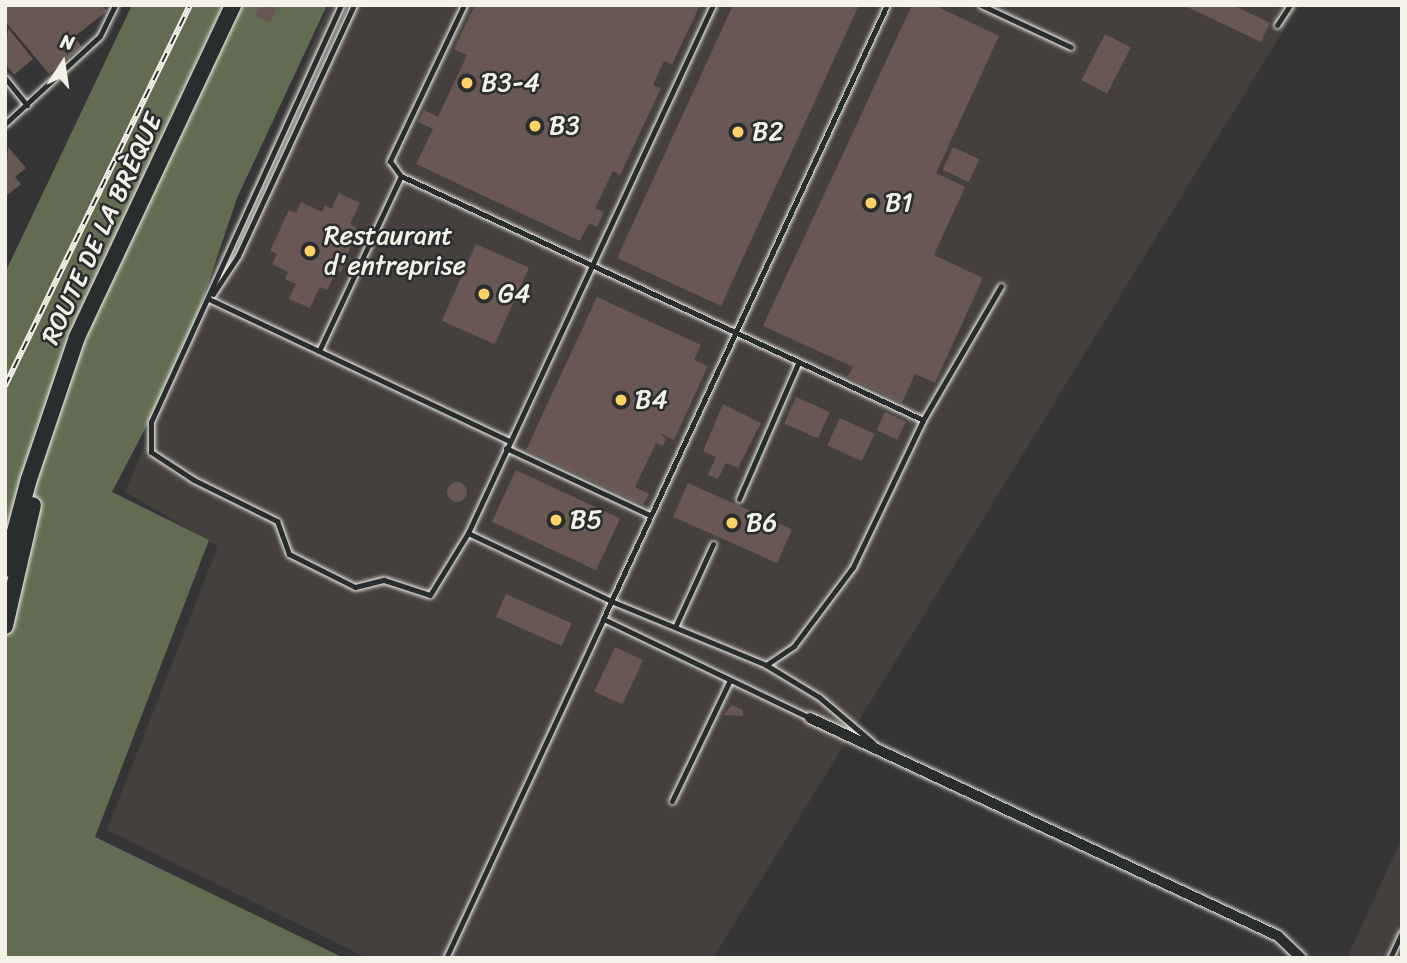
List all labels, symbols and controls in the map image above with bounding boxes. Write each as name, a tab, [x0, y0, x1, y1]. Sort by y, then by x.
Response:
text: N	[58, 24, 77, 59]
north arrow	[28, 28, 98, 98]
place label: B3-4	[481, 67, 540, 99]
marker: B3-4	[459, 75, 475, 91]
street label: ROUTE DE LA BRÈQUE	[35, 108, 169, 350]
place label: B3	[549, 110, 580, 142]
place label: B2	[752, 116, 783, 148]
marker: B3	[527, 118, 543, 134]
marker: B2	[730, 124, 746, 140]
place label: B1	[885, 187, 913, 219]
marker: B1	[863, 195, 879, 211]
place label: Restaurant d'entreprise	[324, 220, 466, 282]
marker: Restaurant d'entreprise	[302, 243, 318, 259]
place label: G4	[498, 278, 530, 310]
marker: G4	[476, 286, 492, 302]
place label: B4	[635, 384, 668, 416]
marker: B4	[613, 392, 629, 408]
place label: B5	[570, 504, 602, 536]
place label: B6	[746, 507, 777, 539]
marker: B5	[548, 512, 564, 528]
marker: B6	[724, 515, 740, 531]

